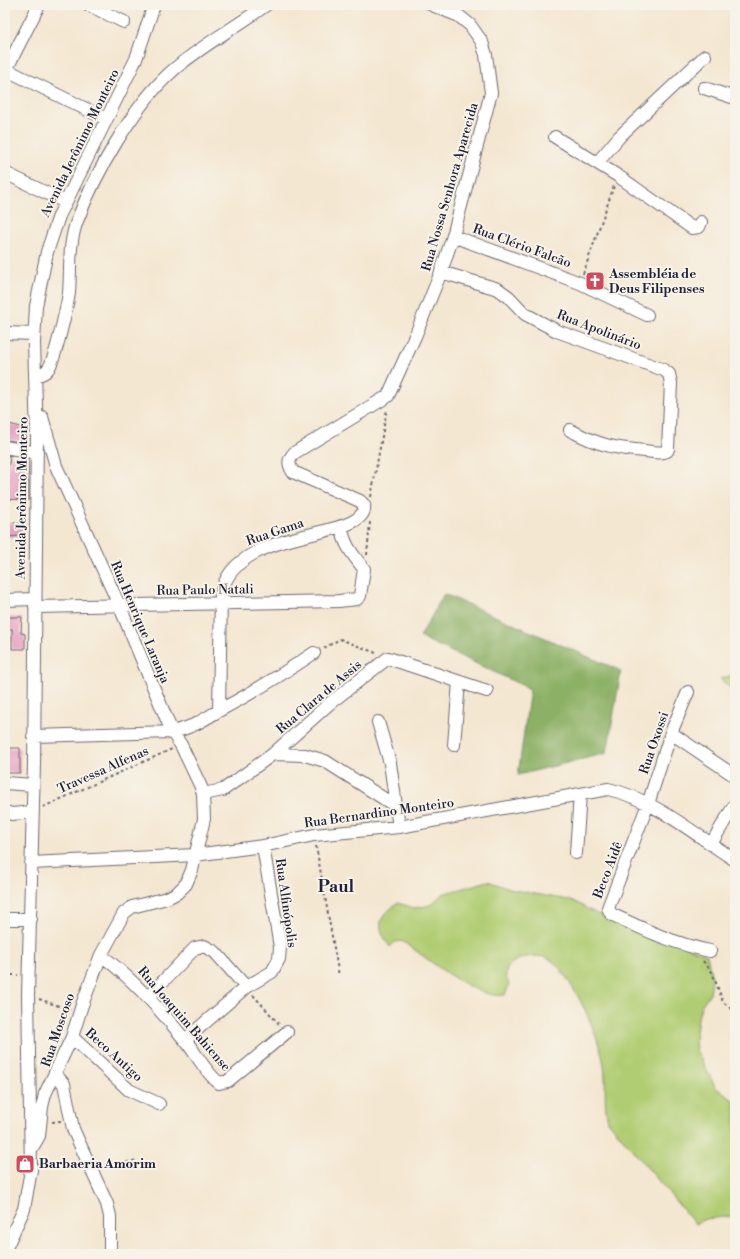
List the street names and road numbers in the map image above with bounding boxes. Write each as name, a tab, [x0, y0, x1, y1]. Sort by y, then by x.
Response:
street label: Avenida Jerônimo Monteiro	[37, 66, 123, 221]
street label: Rua Nossa Senhora Aparecida	[418, 100, 482, 273]
street label: Rua Clério Falcão	[471, 221, 573, 271]
street label: Rua Apolinário	[554, 307, 644, 353]
street label: Avenida Jerônimo Monteiro	[13, 416, 31, 581]
street label: Rua Gama	[244, 515, 306, 549]
street label: Rua Henrique Laranja	[107, 559, 173, 686]
street label: Rua Paulo Natali	[156, 581, 254, 599]
street label: Rua Clara de Assis	[273, 656, 365, 737]
street label: Rua Oxossi	[636, 710, 672, 776]
street label: Travessa Alfenas	[55, 743, 151, 797]
street label: Rua Bernardino Monteiro	[303, 795, 455, 831]
street label: Beco Aidê	[590, 839, 626, 902]
street label: Rua Alfinópolis	[272, 857, 300, 949]
street label: Rua Joaquim Bahiense	[134, 963, 234, 1075]
street label: Rua Moscoso	[38, 991, 78, 1069]
street label: Beco Antigo	[81, 1024, 146, 1085]

